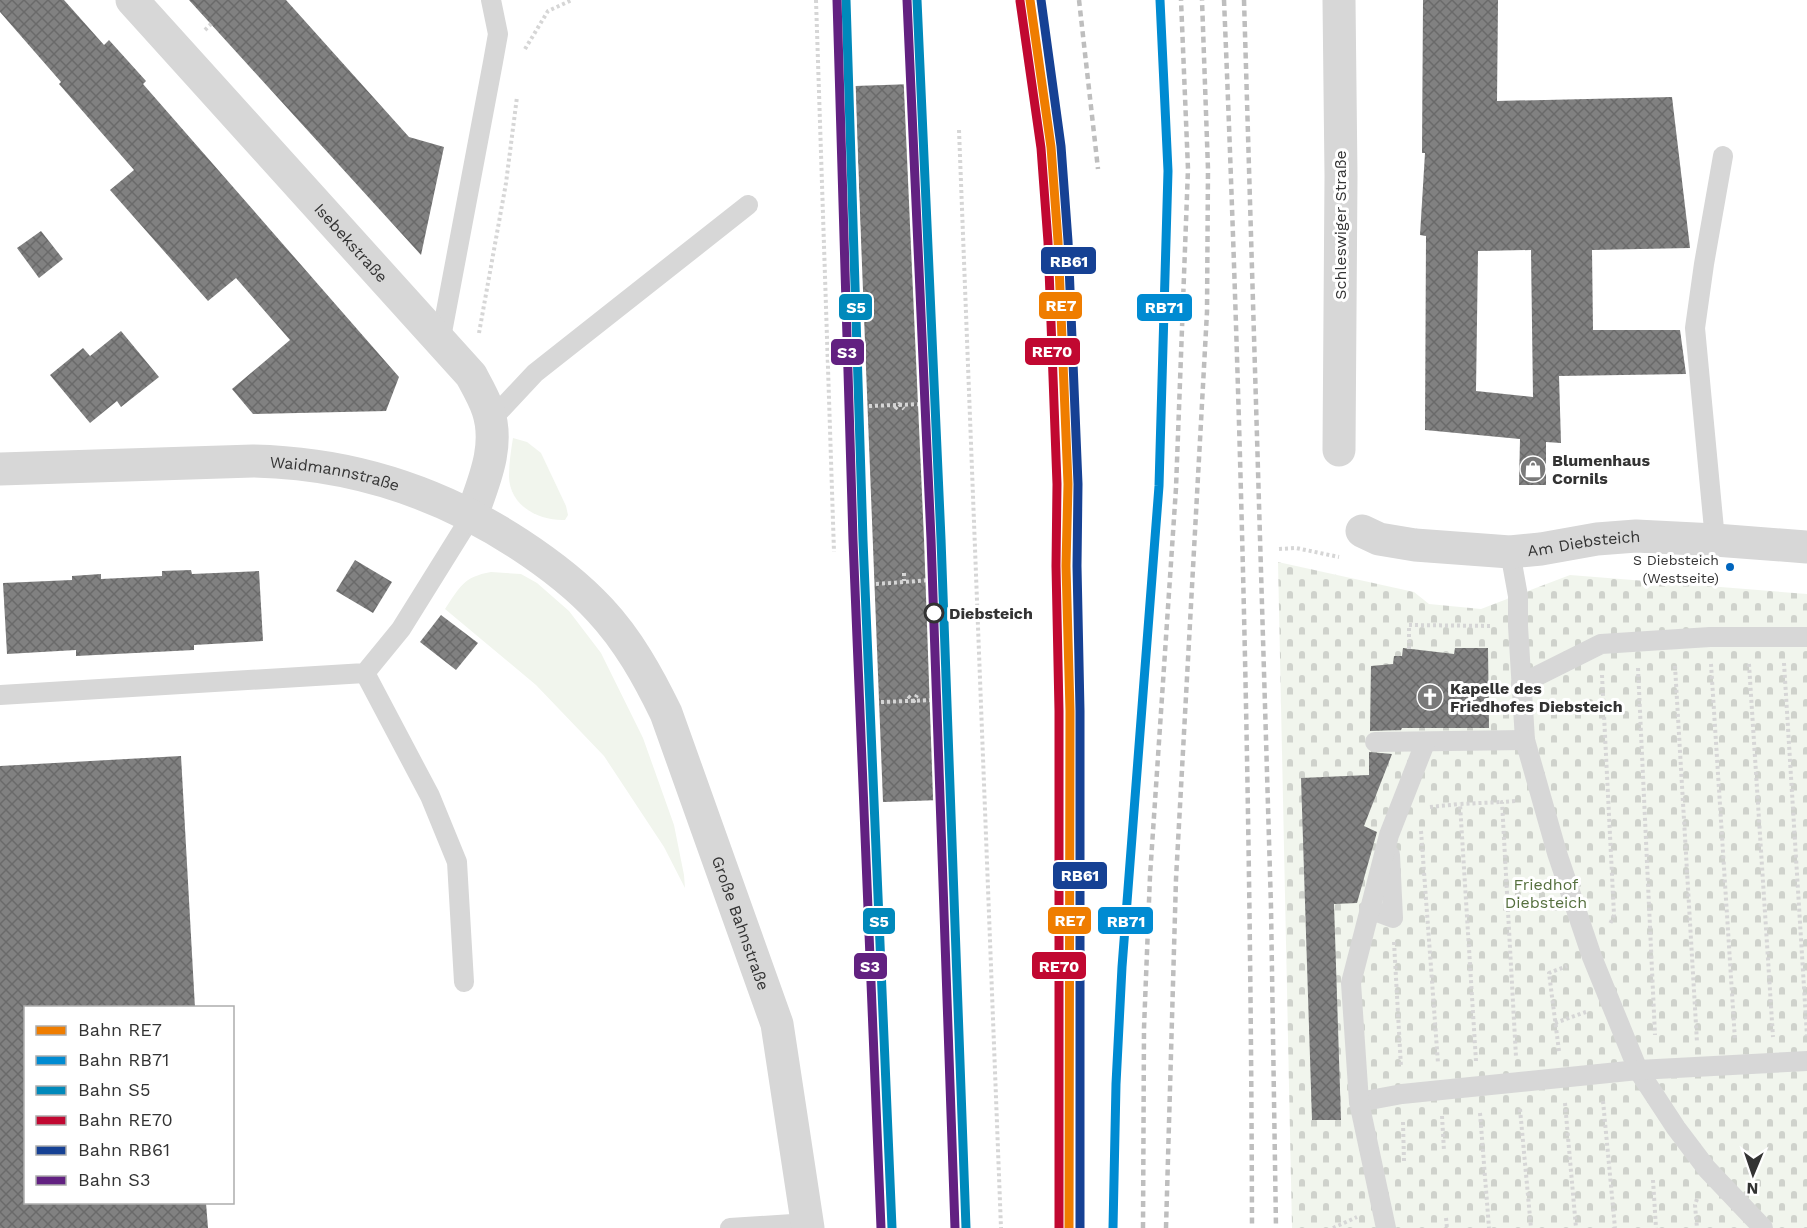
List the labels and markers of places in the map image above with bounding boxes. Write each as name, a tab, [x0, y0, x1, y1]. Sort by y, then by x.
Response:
place label: Blumenhaus Cornils	[1552, 451, 1650, 488]
shop icon: Blumenhaus Cornils	[1518, 454, 1548, 484]
place label: S Diebsteich (Westseite)	[1633, 552, 1719, 586]
marker: S Diebsteich (Westseite)	[1724, 561, 1736, 573]
marker: Diebsteich	[924, 603, 944, 623]
place label: Diebsteich	[949, 604, 1033, 623]
place label: Kapelle des Friedhofes Diebsteich	[1450, 679, 1623, 716]
church icon: Kapelle des Friedhofes Diebsteich	[1415, 682, 1445, 712]

